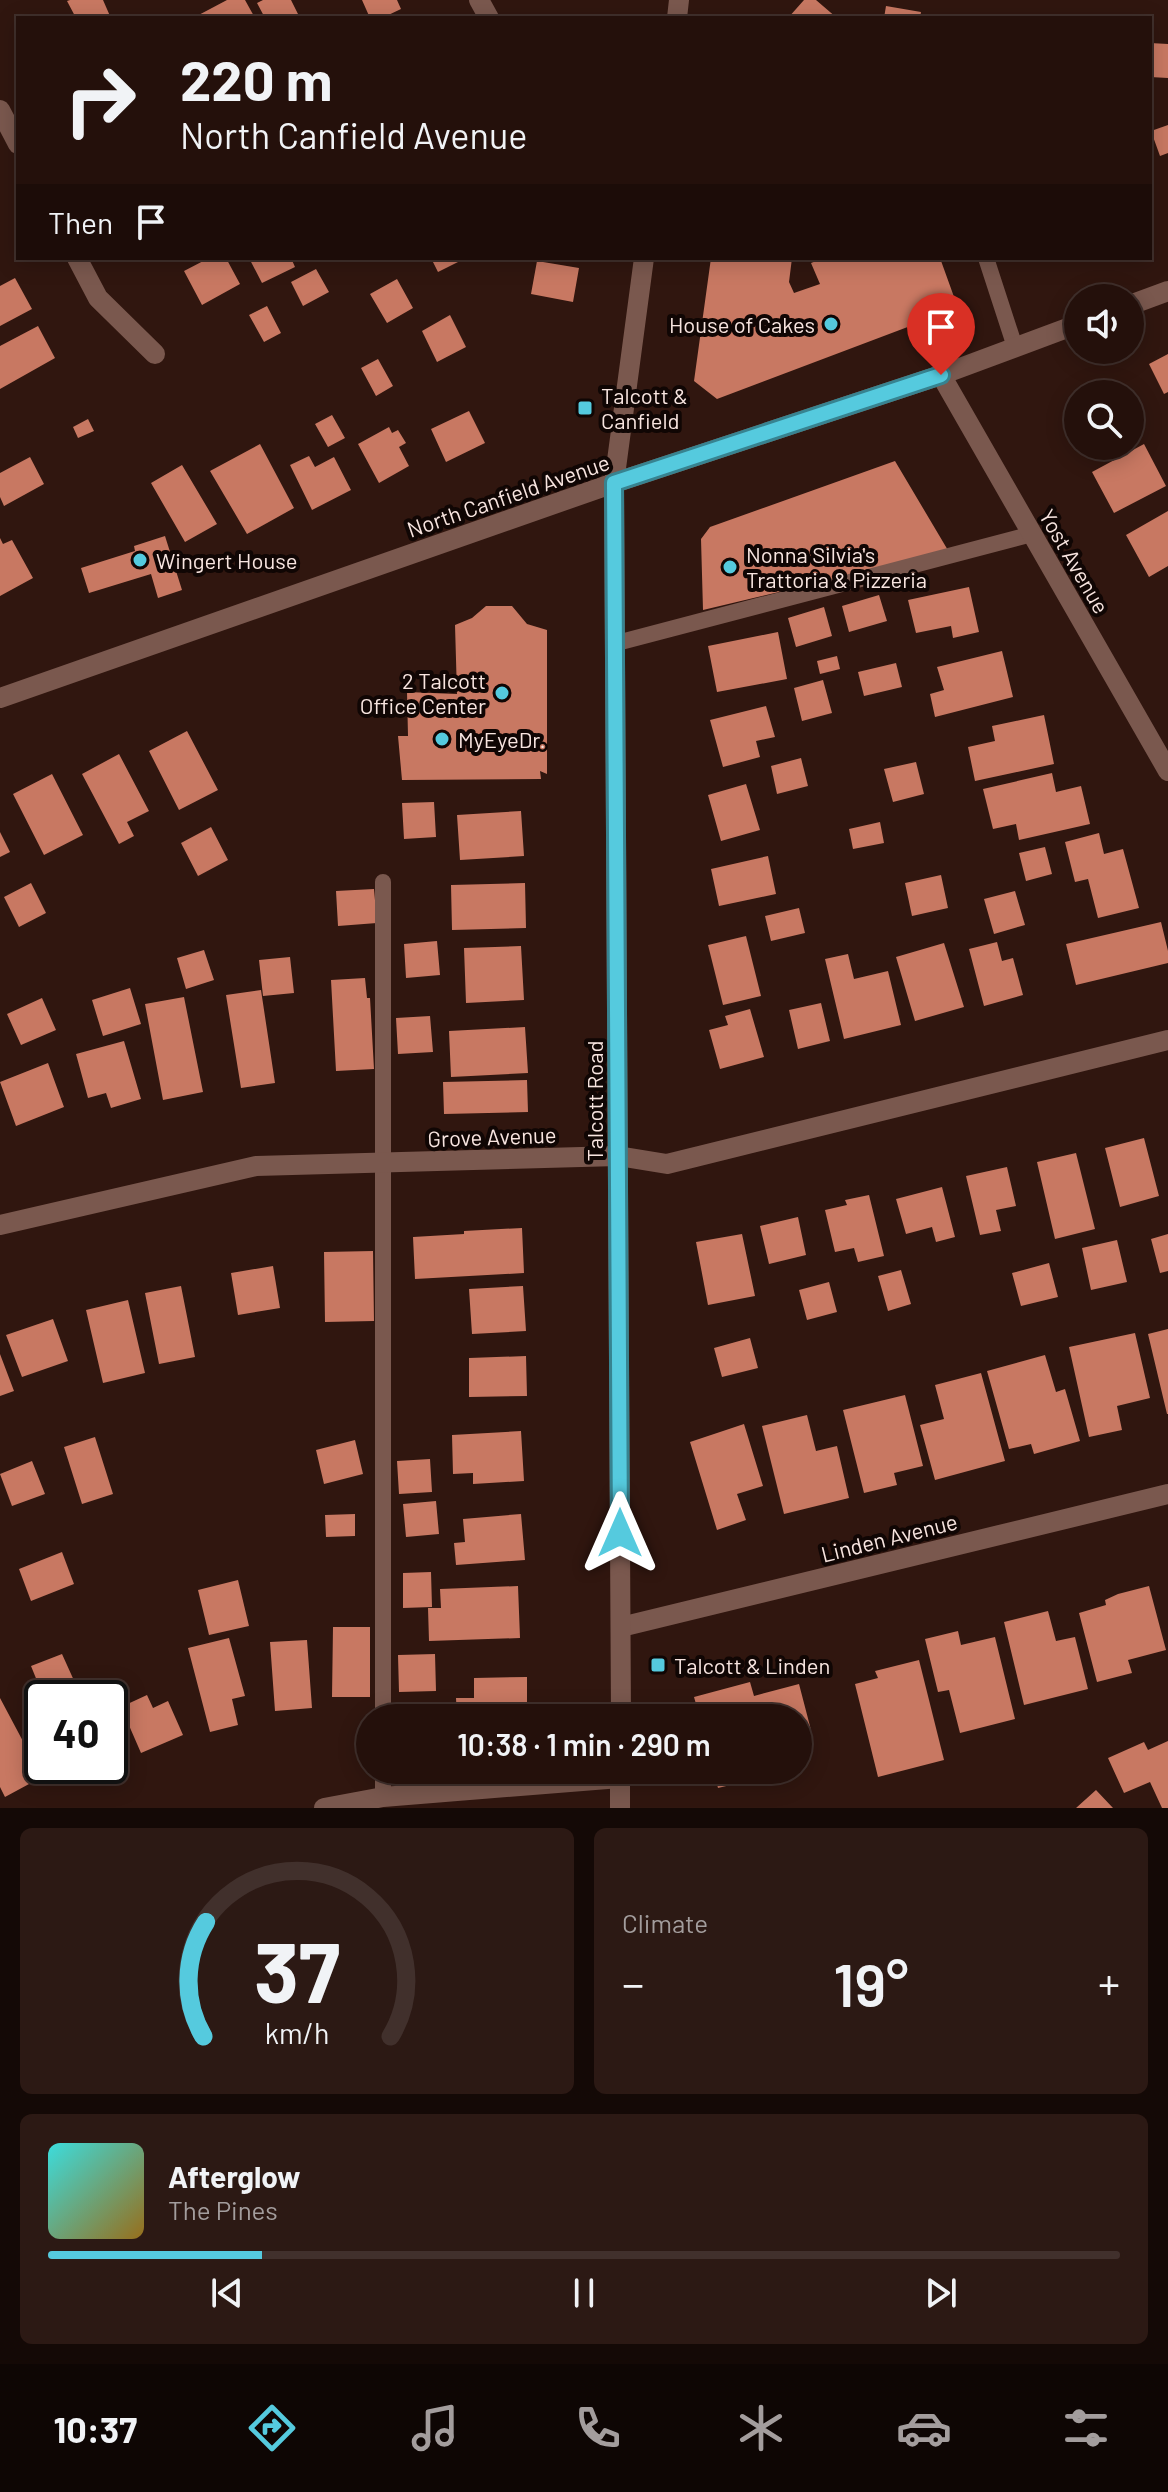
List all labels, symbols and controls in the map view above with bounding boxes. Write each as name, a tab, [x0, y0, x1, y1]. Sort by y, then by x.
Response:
text: 220 m	[180, 45, 333, 112]
icon: right	[48, 48, 152, 152]
text: North Canfield Avenue	[180, 113, 527, 156]
icon: arrive	[129, 200, 173, 244]
text: Then	[48, 204, 113, 240]
map controls	[1064, 284, 1144, 460]
button: sound	[1064, 284, 1144, 364]
pin	[907, 293, 975, 375]
icon: arrive	[919, 305, 963, 349]
place label: House of Cakes	[669, 311, 815, 337]
marker: House of Cakes	[822, 315, 840, 333]
button: search	[1064, 380, 1144, 460]
place label: Talcott & Canfield	[601, 382, 688, 433]
marker: Talcott & Canfield	[576, 399, 594, 417]
street label: North Canfield Avenue	[403, 448, 613, 542]
street label: Yost Avenue	[1035, 504, 1115, 618]
place label: Nonna Silvia's Trattoria & Pizzeria	[746, 541, 927, 592]
place label: Wingert House	[156, 547, 297, 573]
marker: Wingert House	[131, 551, 149, 569]
marker: Nonna Silvia's Trattoria & Pizzeria	[721, 558, 739, 576]
place label: 2 Talcott Office Center	[360, 667, 486, 718]
marker: 2 Talcott Office Center	[493, 684, 511, 702]
place label: MyEyeDr.	[458, 726, 546, 752]
marker: MyEyeDr.	[433, 730, 451, 748]
street label: Talcott Road	[581, 1041, 607, 1161]
street label: Grove Avenue	[427, 1121, 557, 1151]
position arrow	[578, 1491, 662, 1575]
street label: Linden Avenue	[818, 1507, 960, 1567]
place label: Talcott & Linden	[674, 1652, 830, 1678]
marker: Talcott & Linden	[649, 1656, 667, 1674]
speed limit sign: 40	[24, 1680, 128, 1784]
text: 10:38 · 1 min · 290 m	[457, 1726, 711, 1762]
text: Climate	[622, 1907, 708, 1938]
text: 37	[254, 1920, 340, 2020]
text: 19°	[833, 1947, 909, 2019]
text: −	[622, 1956, 644, 2009]
text: +	[1098, 1956, 1120, 2009]
text: km/h	[265, 2015, 329, 2050]
text: Afterglow	[168, 2158, 301, 2194]
text: The Pines	[168, 2194, 278, 2225]
icon: previous	[205, 2271, 249, 2315]
icon: pause	[562, 2271, 606, 2315]
icon: next	[919, 2271, 963, 2315]
icon: directions	[244, 2400, 300, 2456]
icon: music	[407, 2400, 463, 2456]
icon: phone	[570, 2400, 626, 2456]
icon: climate	[733, 2400, 789, 2456]
icon: car	[896, 2400, 952, 2456]
icon: filters	[1058, 2400, 1114, 2456]
text: 10:37	[53, 2407, 137, 2450]

